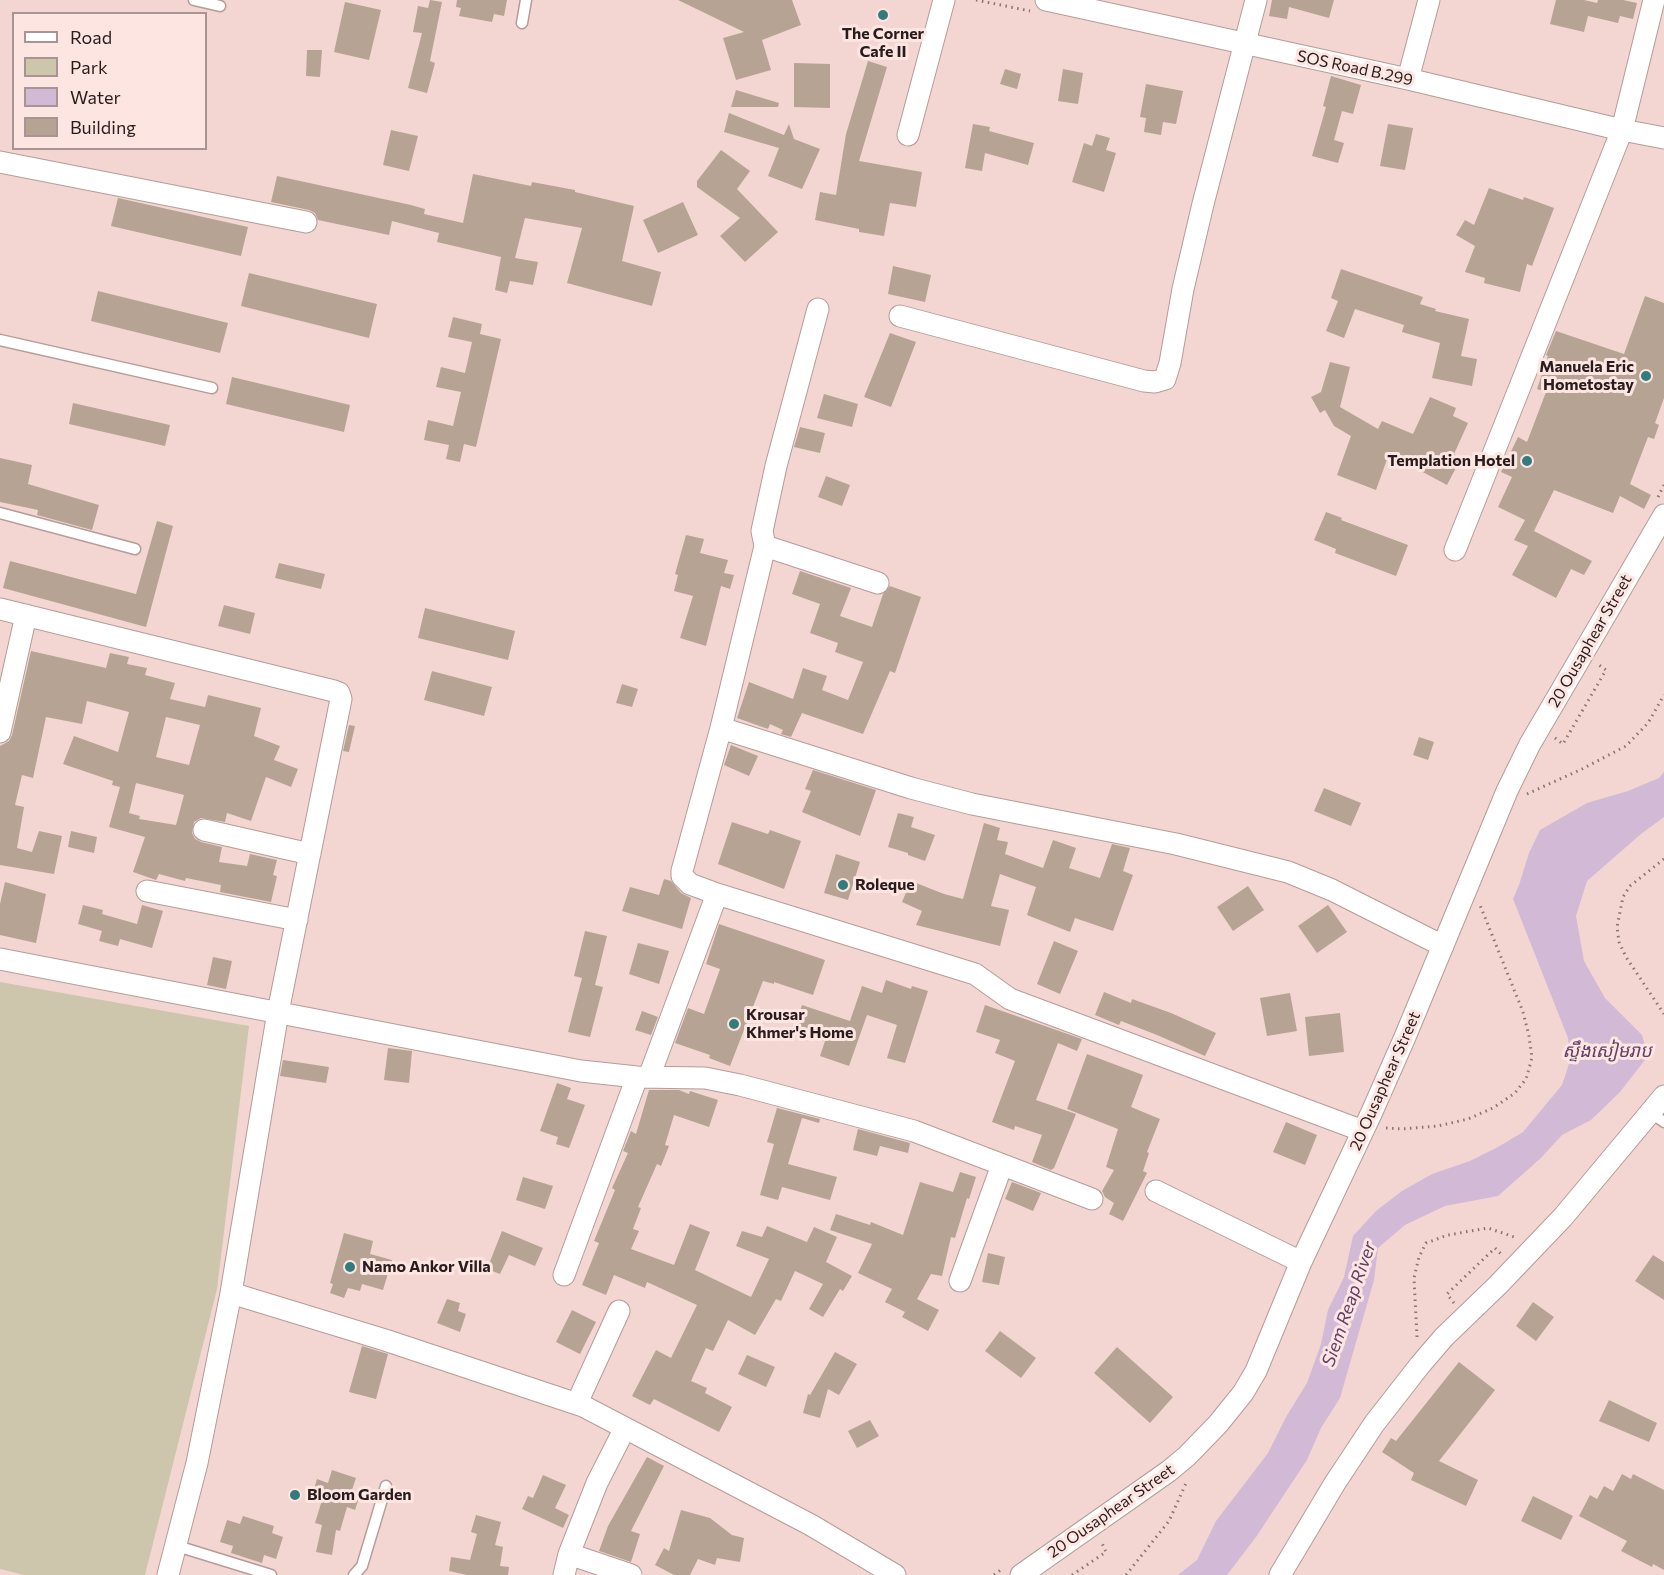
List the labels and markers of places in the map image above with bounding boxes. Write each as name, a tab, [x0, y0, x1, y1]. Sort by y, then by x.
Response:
marker: The Corner Cafe II	[876, 8, 890, 22]
place label: The Corner Cafe II	[842, 24, 924, 62]
place label: Manuela Eric Hometostay	[1539, 357, 1634, 395]
marker: Manuela Eric Hometostay	[1639, 369, 1653, 383]
place label: Templation Hotel	[1387, 451, 1515, 471]
marker: Templation Hotel	[1520, 454, 1534, 468]
place label: Roleque	[855, 875, 915, 895]
marker: Roleque	[836, 878, 850, 892]
place label: Krousar Khmer's Home	[746, 1005, 853, 1043]
marker: Krousar Khmer's Home	[727, 1017, 741, 1031]
place label: Namo Ankor Villa	[362, 1257, 491, 1277]
marker: Namo Ankor Villa	[343, 1260, 357, 1274]
place label: Bloom Garden	[307, 1485, 412, 1505]
marker: Bloom Garden	[288, 1488, 302, 1502]

